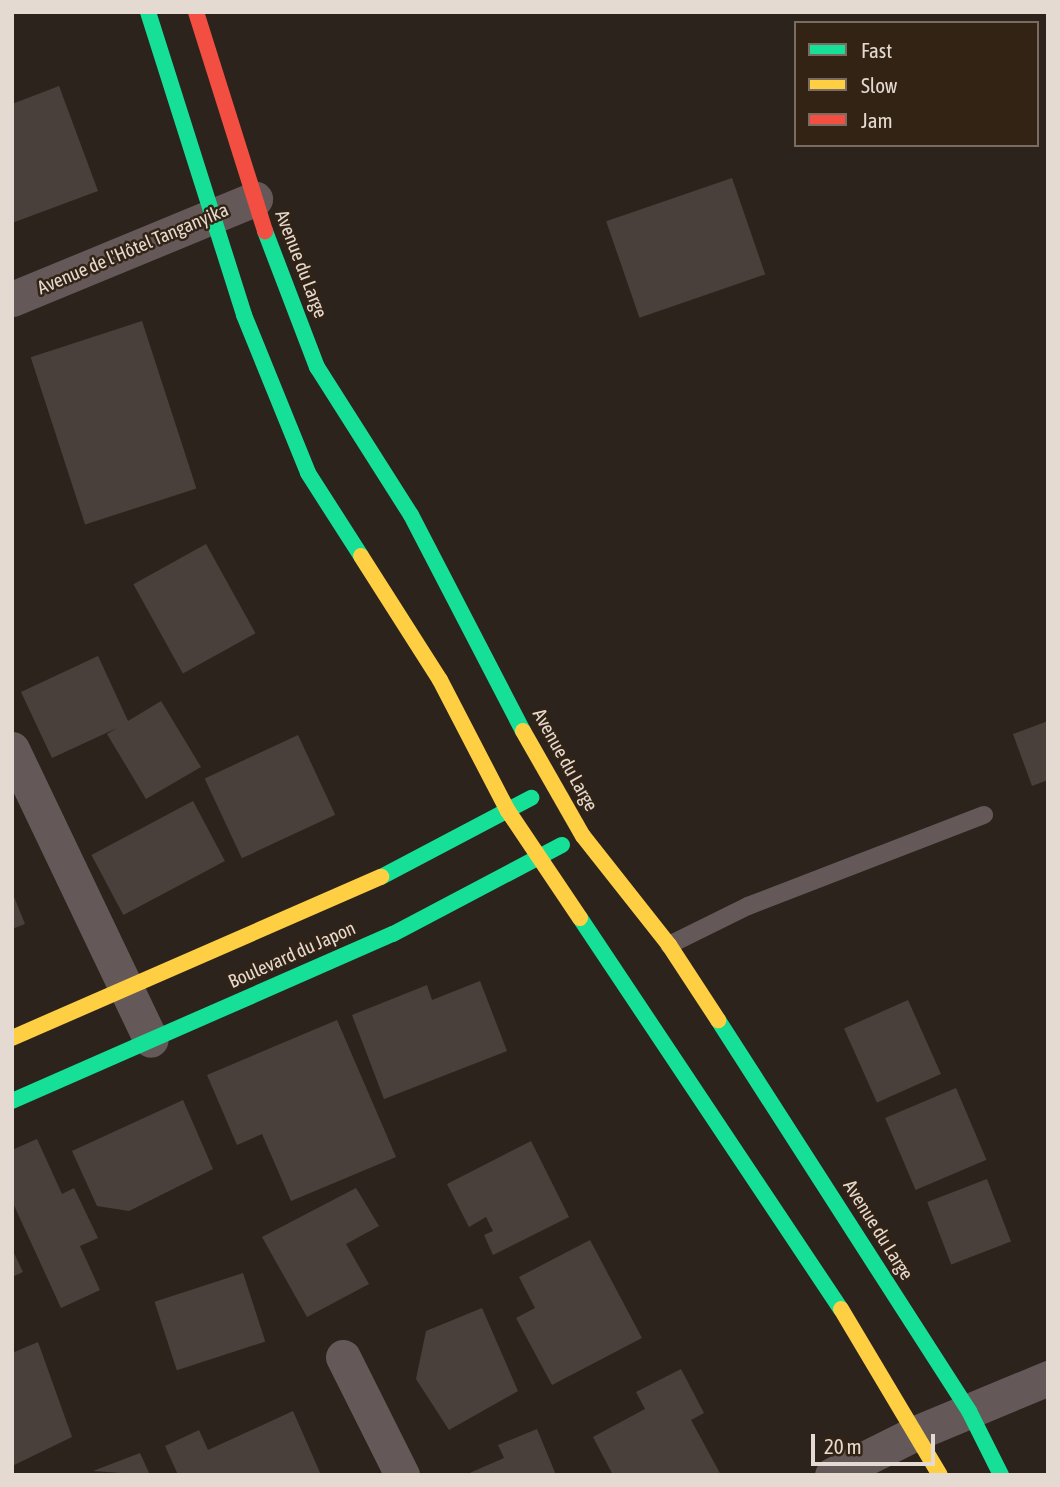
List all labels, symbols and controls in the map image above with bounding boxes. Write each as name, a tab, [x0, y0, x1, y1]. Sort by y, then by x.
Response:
legend	[794, 21, 1039, 147]
text: Fast	[861, 38, 892, 62]
text: Slow	[861, 73, 897, 97]
text: Jam	[861, 108, 893, 132]
street label: Avenue de l'Hôtel Tanganyika	[34, 198, 232, 300]
street label: Avenue du Large	[270, 207, 332, 321]
street label: Avenue du Large	[527, 705, 603, 815]
street label: Boulevard du Japon	[225, 917, 359, 993]
street label: Avenue du Large	[838, 1176, 918, 1284]
scale bar	[815, 1420, 939, 1464]
text: 20 m	[824, 1434, 862, 1458]

